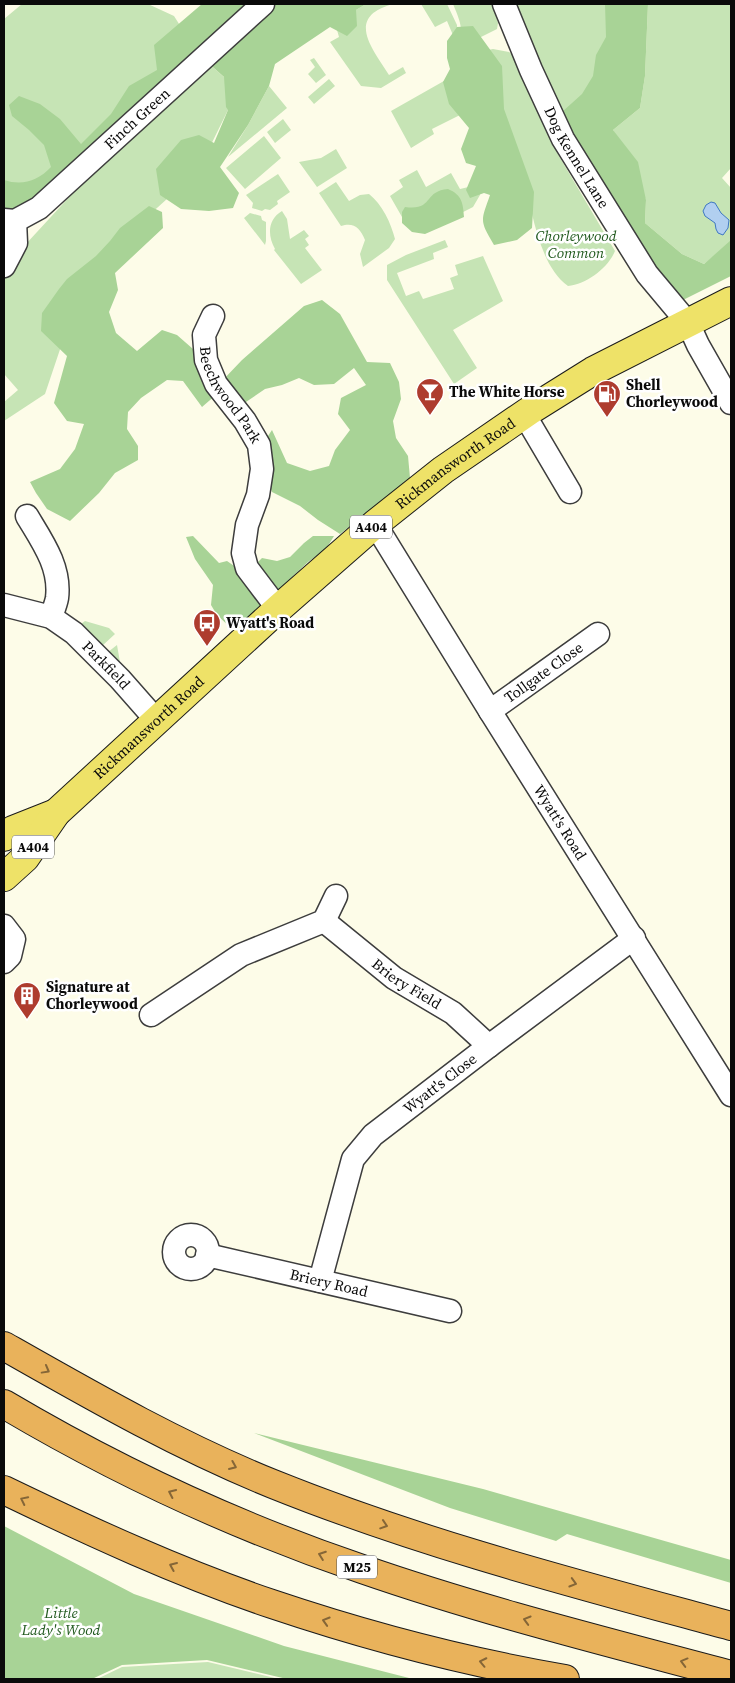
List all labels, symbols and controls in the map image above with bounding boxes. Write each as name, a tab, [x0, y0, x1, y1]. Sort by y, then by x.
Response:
street label: Finch Green	[99, 83, 174, 154]
street label: Dog Kennel Lane	[539, 103, 615, 212]
park label: Chorleywood Common	[535, 225, 617, 263]
street label: Beechwood Park	[195, 346, 267, 448]
place label: Shell Chorleywood	[626, 374, 718, 412]
bar icon: The White Horse	[415, 377, 445, 416]
fuel station icon: Shell Chorleywood	[592, 379, 622, 418]
place label: The White Horse	[449, 381, 565, 402]
street label: Rickmansworth Road	[391, 412, 520, 514]
road number: A404	[350, 516, 392, 538]
bus stop icon: Wyatt's Road	[192, 608, 222, 647]
place label: Wyatt's Road	[226, 612, 314, 633]
street label: Parkfield	[78, 636, 136, 694]
street label: Tollgate Close	[500, 637, 587, 708]
street label: Rickmansworth Road	[88, 671, 209, 784]
street label: Wyatt's Road	[529, 780, 592, 864]
road number: A404	[12, 836, 54, 859]
street label: Briery Field	[368, 953, 446, 1014]
place label: Signature at Chorleywood	[46, 976, 138, 1014]
building icon: Signature at Chorleywood	[12, 981, 42, 1020]
street label: Wyatt's Close	[398, 1048, 481, 1118]
street label: Briery Road	[288, 1263, 371, 1302]
one-way arrow	[41, 1364, 50, 1374]
one-way arrow	[228, 1460, 237, 1471]
one-way arrow	[168, 1488, 177, 1499]
one-way arrow	[21, 1496, 30, 1506]
one-way arrow	[380, 1519, 388, 1529]
one-way arrow	[319, 1551, 327, 1561]
road number: M25	[337, 1555, 377, 1578]
one-way arrow	[169, 1562, 178, 1573]
one-way arrow	[569, 1577, 577, 1587]
park label: Little Lady's Wood	[21, 1602, 101, 1640]
one-way arrow	[523, 1615, 532, 1626]
one-way arrow	[322, 1617, 330, 1627]
one-way arrow	[680, 1657, 689, 1668]
one-way arrow	[478, 1658, 487, 1668]

